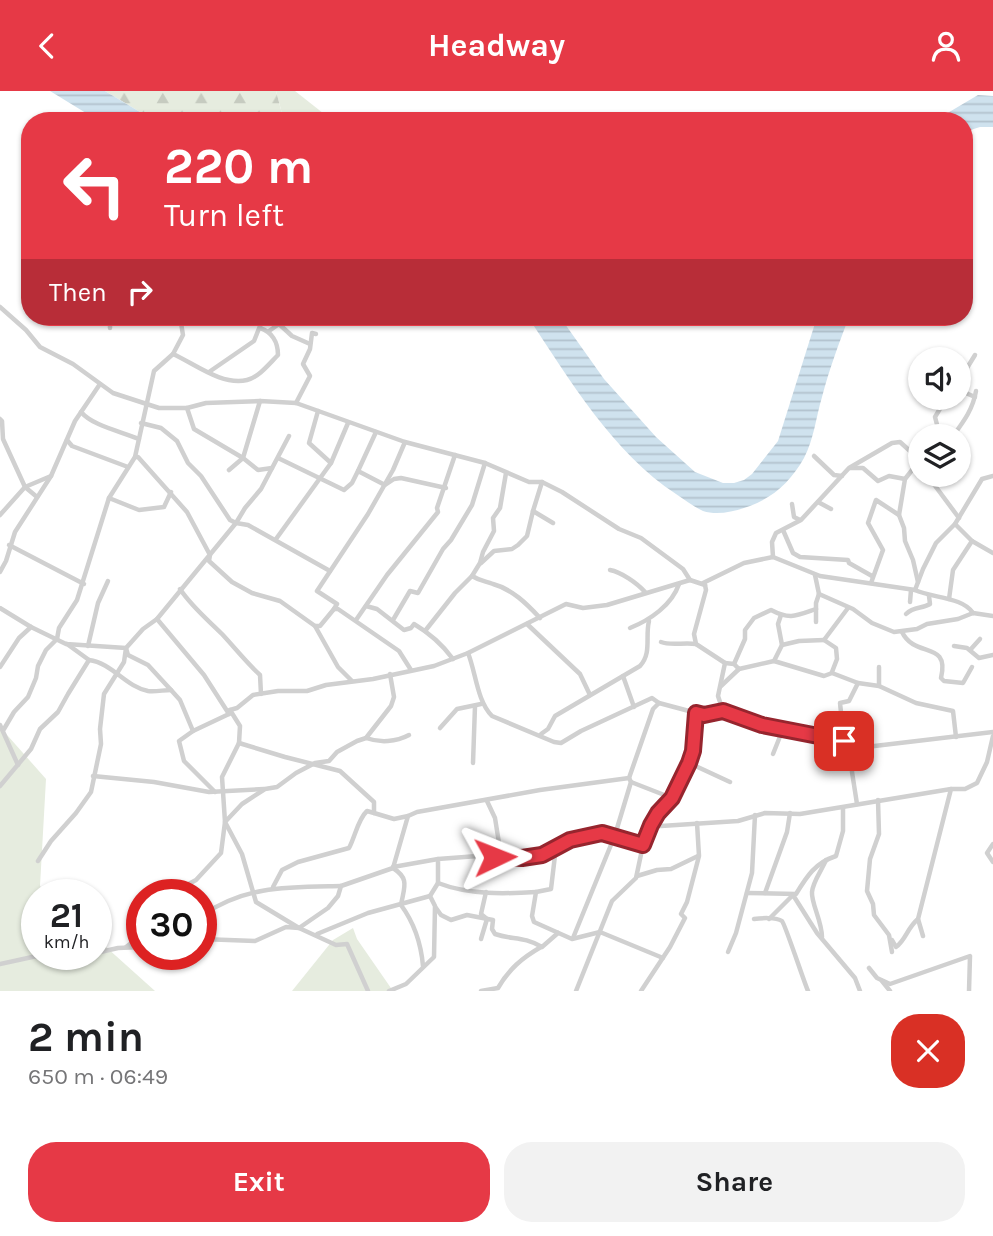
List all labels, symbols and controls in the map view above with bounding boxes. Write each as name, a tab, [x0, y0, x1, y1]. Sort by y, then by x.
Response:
icon: back	[28, 27, 66, 65]
text: Headway	[428, 27, 565, 64]
icon: person	[927, 27, 965, 65]
text: 220 m	[164, 138, 313, 195]
icon: left	[49, 140, 140, 231]
text: Turn left	[164, 197, 284, 234]
icon: right	[121, 273, 159, 311]
text: Then	[49, 277, 107, 308]
map controls	[908, 347, 971, 487]
button: sound	[908, 347, 971, 410]
button: layers	[908, 424, 971, 487]
pin	[814, 711, 874, 771]
icon: arrive	[825, 722, 863, 760]
position arrow	[458, 820, 532, 894]
speed limit sign: 30	[126, 879, 217, 970]
text: 21	[50, 895, 83, 936]
text: km/h	[44, 931, 89, 953]
text: 2 min	[28, 1012, 144, 1062]
button: close	[891, 1014, 965, 1088]
text: 650 m · 06:49	[28, 1063, 168, 1090]
button: Exit	[28, 1142, 490, 1222]
button: Share	[504, 1142, 965, 1222]

